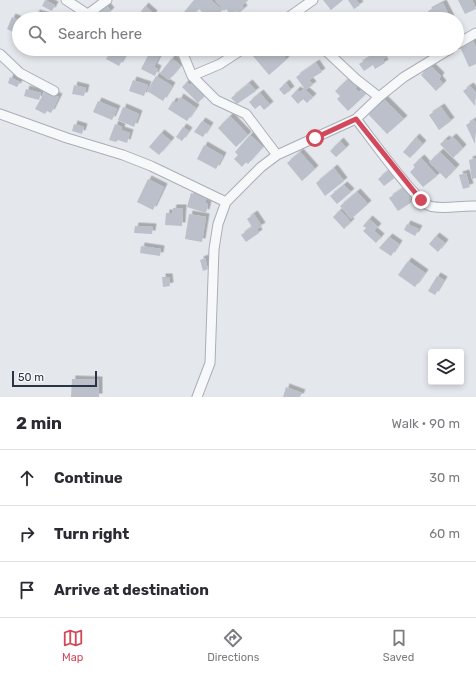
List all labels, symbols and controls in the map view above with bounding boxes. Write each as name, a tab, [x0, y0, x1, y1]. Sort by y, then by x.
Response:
search box	[12, 12, 464, 56]
icon: search	[26, 23, 48, 45]
text: Search here	[58, 25, 142, 43]
route start	[306, 129, 324, 147]
route end	[412, 191, 430, 209]
map controls	[428, 349, 464, 385]
button: layers	[428, 349, 464, 385]
scale bar	[12, 369, 97, 388]
text: 50 m	[18, 371, 44, 384]
text: 2 min	[16, 413, 62, 433]
text: Walk · 90 m	[392, 416, 460, 431]
icon: ahead	[16, 467, 38, 489]
text: Continue	[54, 469, 123, 487]
text: 30 m	[429, 470, 460, 485]
icon: right	[16, 523, 38, 545]
text: Turn right	[54, 525, 129, 543]
text: 60 m	[429, 526, 460, 541]
icon: arrive	[16, 579, 38, 601]
text: Arrive at destination	[54, 581, 209, 599]
tab: Map	[62, 627, 84, 664]
tab: Directions	[207, 627, 259, 664]
tab: Saved	[383, 627, 414, 664]

